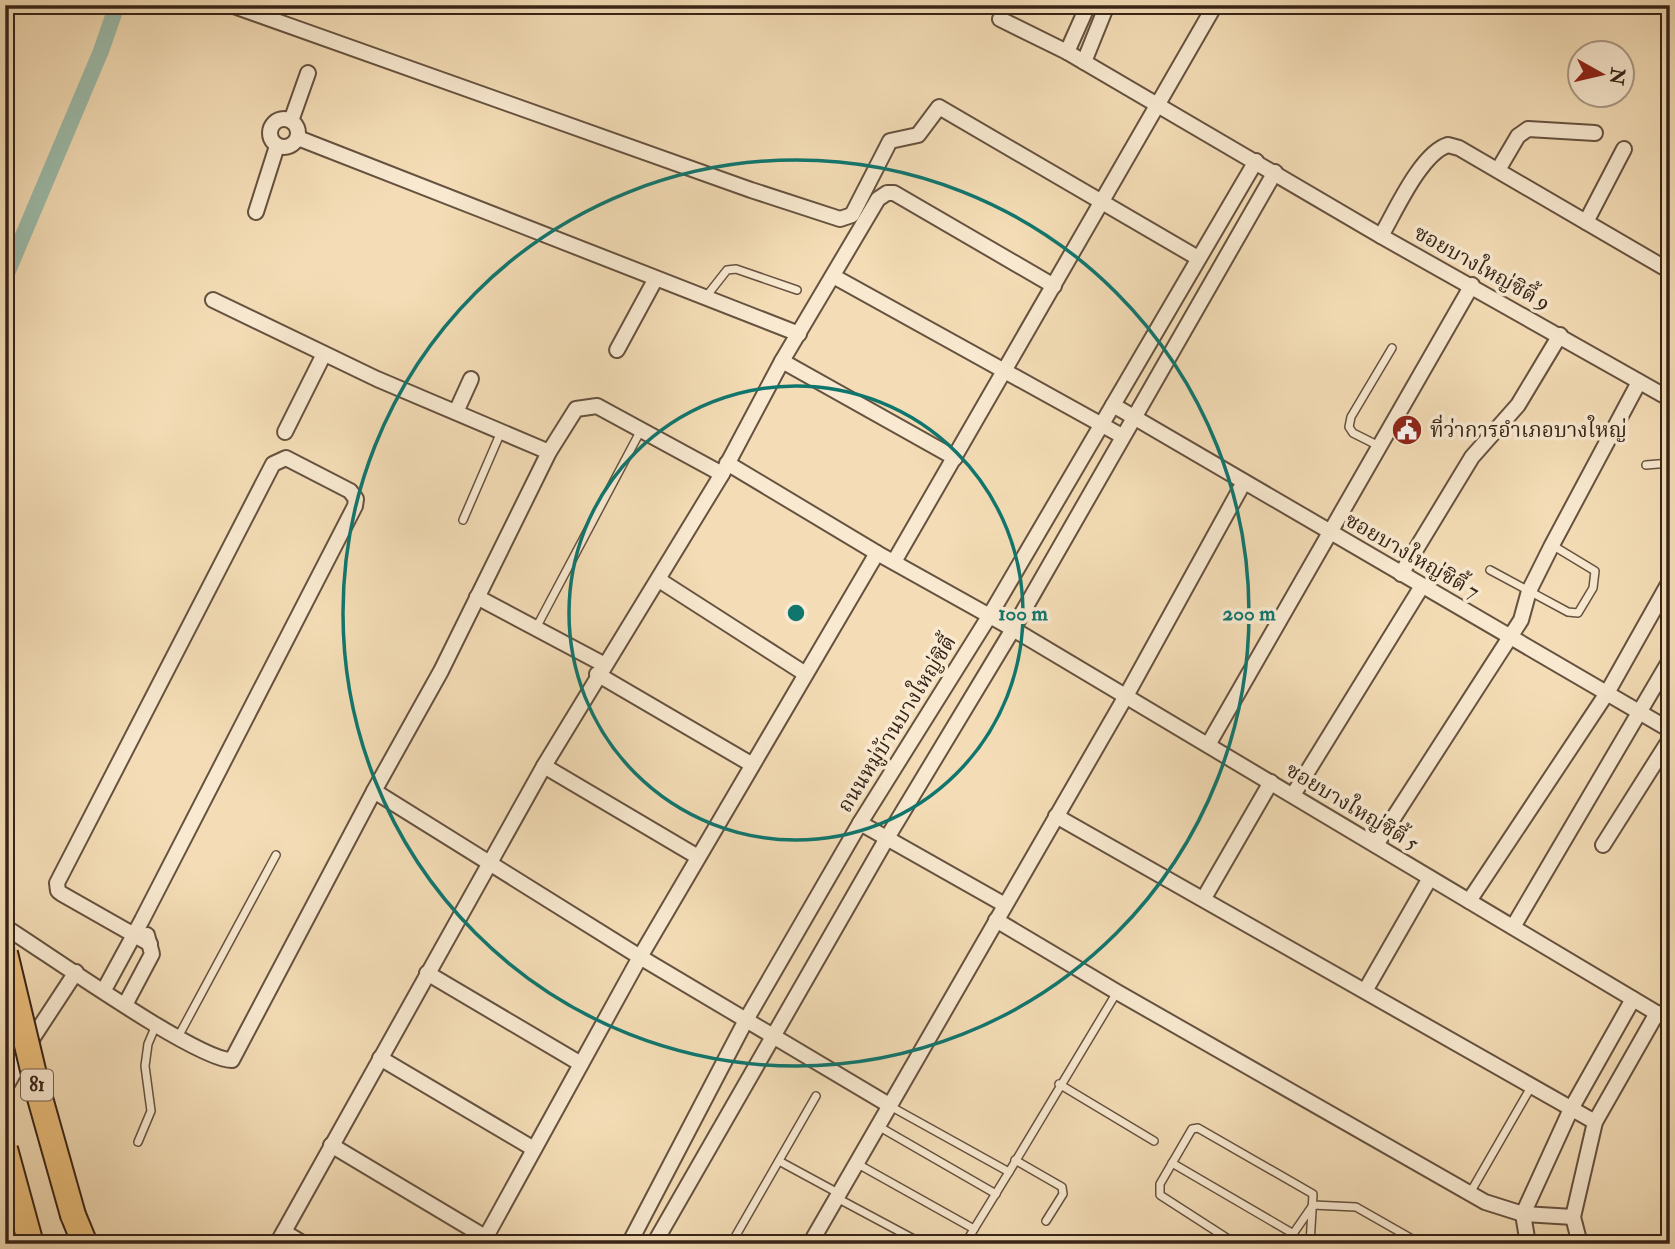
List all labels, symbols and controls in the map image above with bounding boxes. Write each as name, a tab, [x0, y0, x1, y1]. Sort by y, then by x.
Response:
north arrow	[1566, 38, 1636, 108]
text: N	[1604, 65, 1630, 87]
street label: ซอยบางใหญ่ซิตี้ 9	[1409, 217, 1556, 317]
public building icon: ที่ว่าการอำเภอบางใหญ่	[1390, 413, 1424, 447]
place label: ที่ว่าการอำเภอบางใหญ่	[1430, 414, 1627, 444]
street label: ซอยบางใหญ่ซิตี้ 7	[1340, 504, 1486, 606]
text: 100 m	[998, 600, 1049, 627]
text: 200 m	[1223, 600, 1276, 627]
centre of rings	[784, 601, 808, 625]
street label: ถนนหมู่บ้านบางใหญ่ซิตี้	[829, 628, 963, 818]
street label: ซอยบางใหญ่ซิตี้ 5	[1281, 754, 1426, 858]
road number: 81	[21, 1070, 53, 1100]

